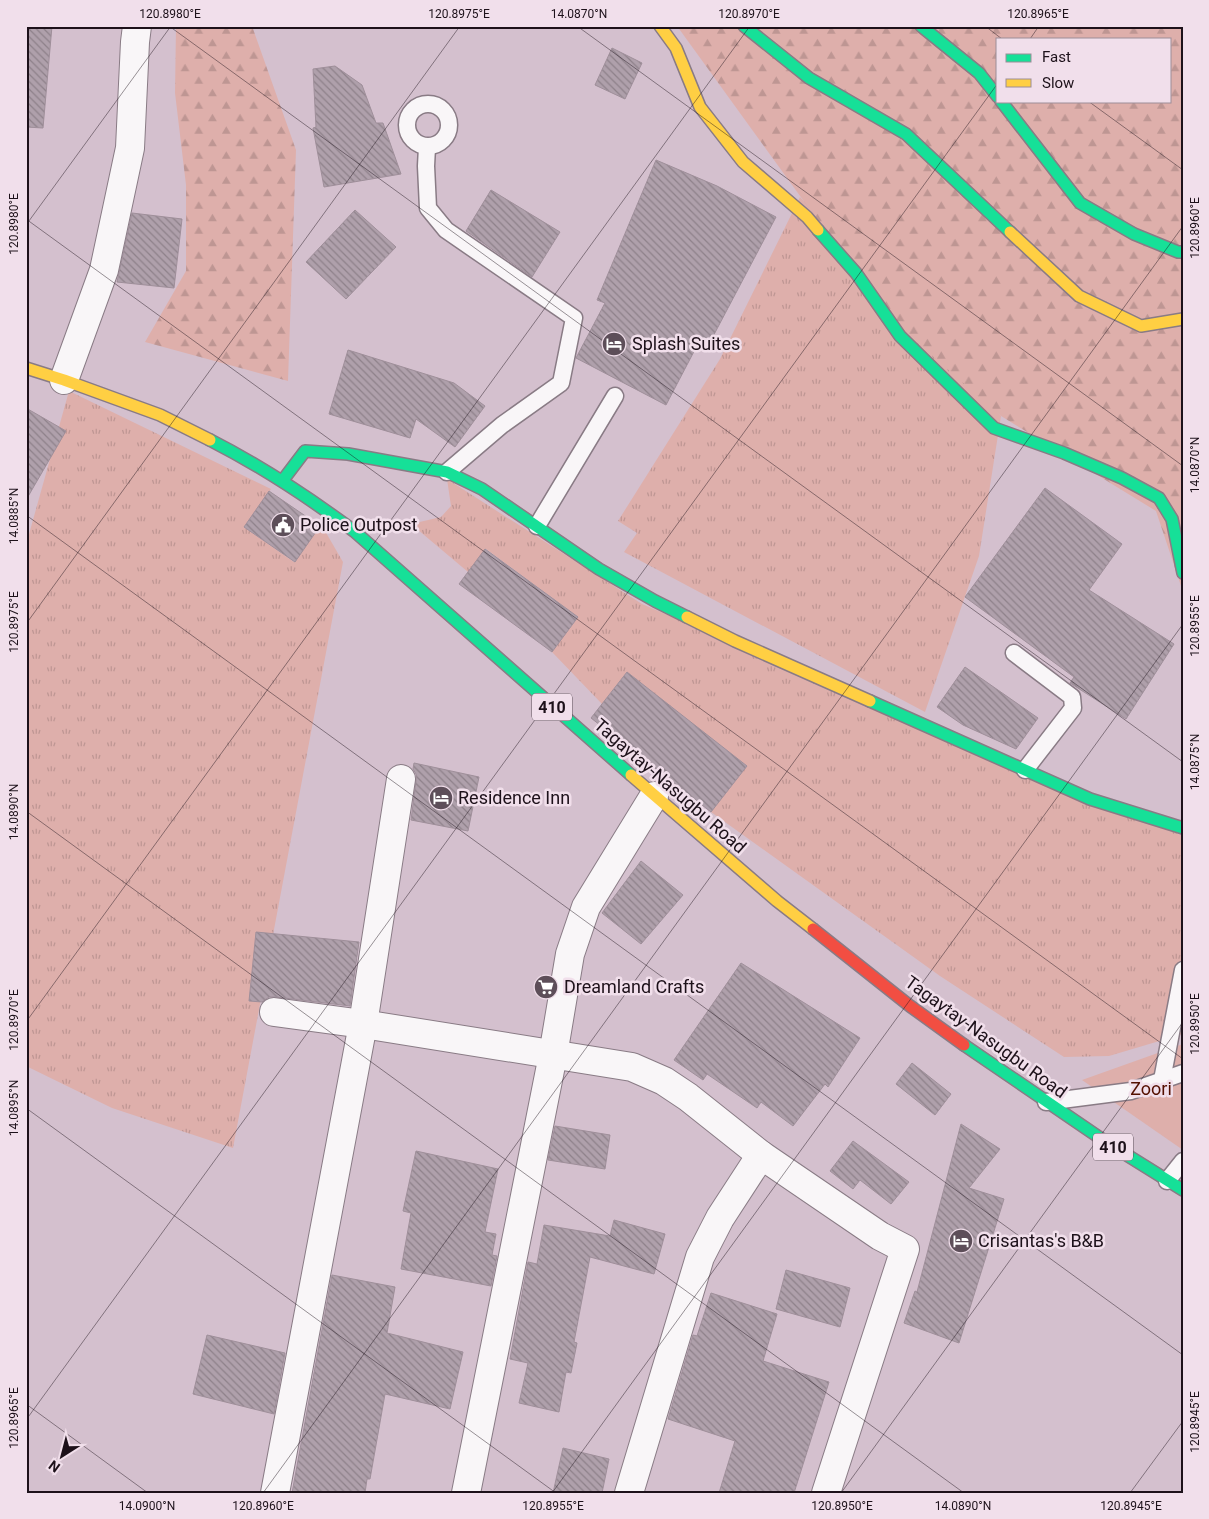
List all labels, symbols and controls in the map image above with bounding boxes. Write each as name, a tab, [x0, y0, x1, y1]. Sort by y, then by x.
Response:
text: 120.8980°E	[139, 7, 201, 21]
text: 120.8975°E	[428, 7, 490, 21]
text: 14.0870°N	[551, 7, 607, 21]
text: 120.8970°E	[718, 7, 780, 21]
text: 120.8965°E	[1007, 7, 1069, 21]
legend	[996, 38, 1172, 102]
text: Fast	[1042, 48, 1071, 66]
text: Slow	[1042, 74, 1074, 92]
text: 120.8980°E	[7, 193, 21, 255]
text: 120.8960°E	[1188, 197, 1202, 259]
hotel icon: Splash Suites	[601, 331, 627, 357]
place label: Splash Suites	[632, 333, 740, 354]
text: 14.0870°N	[1188, 437, 1202, 493]
text: 14.0885°N	[7, 488, 21, 544]
public building icon: Police Outpost	[270, 512, 296, 538]
place label: Police Outpost	[300, 514, 418, 535]
text: 120.8975°E	[7, 591, 21, 653]
text: 120.8955°E	[1188, 595, 1202, 657]
road number: 410	[532, 694, 572, 720]
street label: Tagaytay-Nasugbu Road	[590, 714, 751, 857]
text: 14.0875°N	[1188, 734, 1202, 790]
text: 14.0890°N	[7, 784, 21, 840]
hotel icon: Residence Inn	[428, 785, 454, 811]
place label: Residence Inn	[458, 787, 570, 808]
street label: Tagaytay-Nasugbu Road	[901, 971, 1071, 1102]
supermarket icon: Dreamland Crafts	[533, 974, 559, 1000]
place label: Dreamland Crafts	[564, 976, 704, 997]
text: 120.8970°E	[7, 989, 21, 1051]
text: 120.8950°E	[1188, 993, 1202, 1055]
park label: Zoori	[1130, 1078, 1172, 1099]
text: 14.0895°N	[7, 1080, 21, 1136]
road number: 410	[1093, 1134, 1133, 1160]
hotel icon: Crisantas's B&B	[948, 1228, 974, 1254]
place label: Crisantas's B&B	[978, 1230, 1104, 1251]
text: 120.8965°E	[7, 1387, 21, 1449]
text: 120.8945°E	[1188, 1391, 1202, 1453]
north arrow	[38, 1432, 88, 1482]
text: N	[46, 1457, 63, 1476]
text: 14.0900°N	[119, 1499, 175, 1513]
text: 120.8960°E	[232, 1499, 294, 1513]
text: 120.8955°E	[522, 1499, 584, 1513]
text: 120.8950°E	[811, 1499, 873, 1513]
text: 14.0890°N	[935, 1499, 991, 1513]
text: 120.8945°E	[1100, 1499, 1162, 1513]

